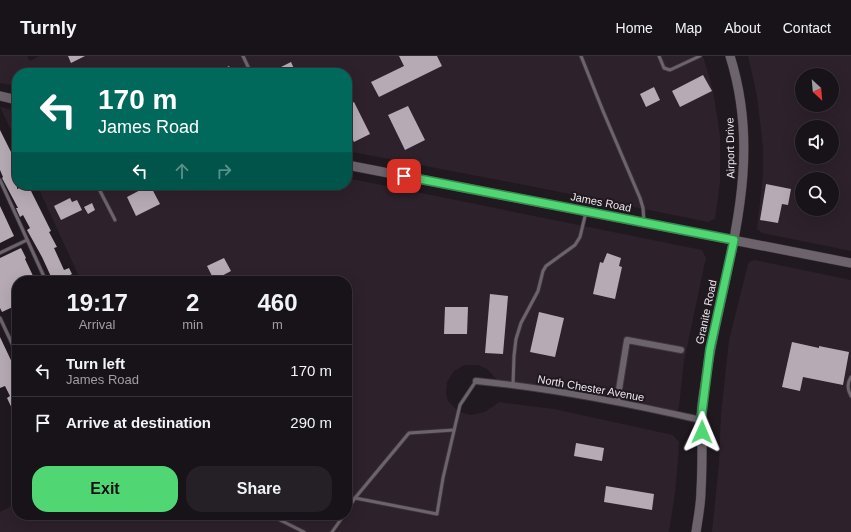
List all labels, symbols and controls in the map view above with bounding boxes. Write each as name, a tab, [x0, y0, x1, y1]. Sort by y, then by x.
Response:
text: Turnly	[20, 17, 77, 38]
text: Home	[616, 20, 653, 36]
text: Map	[675, 20, 702, 36]
text: About	[724, 20, 761, 36]
text: Contact	[783, 20, 831, 36]
north arrow	[795, 68, 839, 112]
map controls	[795, 68, 839, 216]
icon: left	[32, 84, 84, 136]
text: 170 m	[98, 84, 177, 115]
text: James Road	[98, 117, 199, 137]
street label: Airport Drive	[723, 117, 737, 179]
button: sound	[795, 120, 839, 164]
pin	[387, 159, 421, 193]
icon: left	[129, 160, 151, 182]
icon: ahead	[171, 160, 193, 182]
icon: right	[213, 160, 235, 182]
icon: arrive	[393, 165, 415, 187]
button: search	[795, 172, 839, 216]
street label: James Road	[570, 190, 632, 214]
street label: Granite Road	[693, 279, 719, 345]
text: 19:17	[66, 289, 128, 316]
text: 2	[186, 289, 199, 316]
text: 460	[258, 289, 298, 316]
text: Arrival	[79, 317, 116, 332]
text: min	[182, 317, 203, 332]
text: m	[272, 317, 283, 332]
text: Turn left	[66, 355, 125, 372]
icon: left	[32, 360, 54, 382]
text: 170 m	[290, 362, 332, 379]
text: James Road	[66, 372, 139, 387]
street label: North Chester Avenue	[537, 373, 645, 403]
position arrow	[681, 411, 723, 453]
icon: arrive	[32, 412, 54, 434]
text: Arrive at destination	[66, 414, 211, 431]
text: 290 m	[290, 414, 332, 431]
button: Exit	[32, 466, 178, 512]
button: Share	[186, 466, 332, 512]

